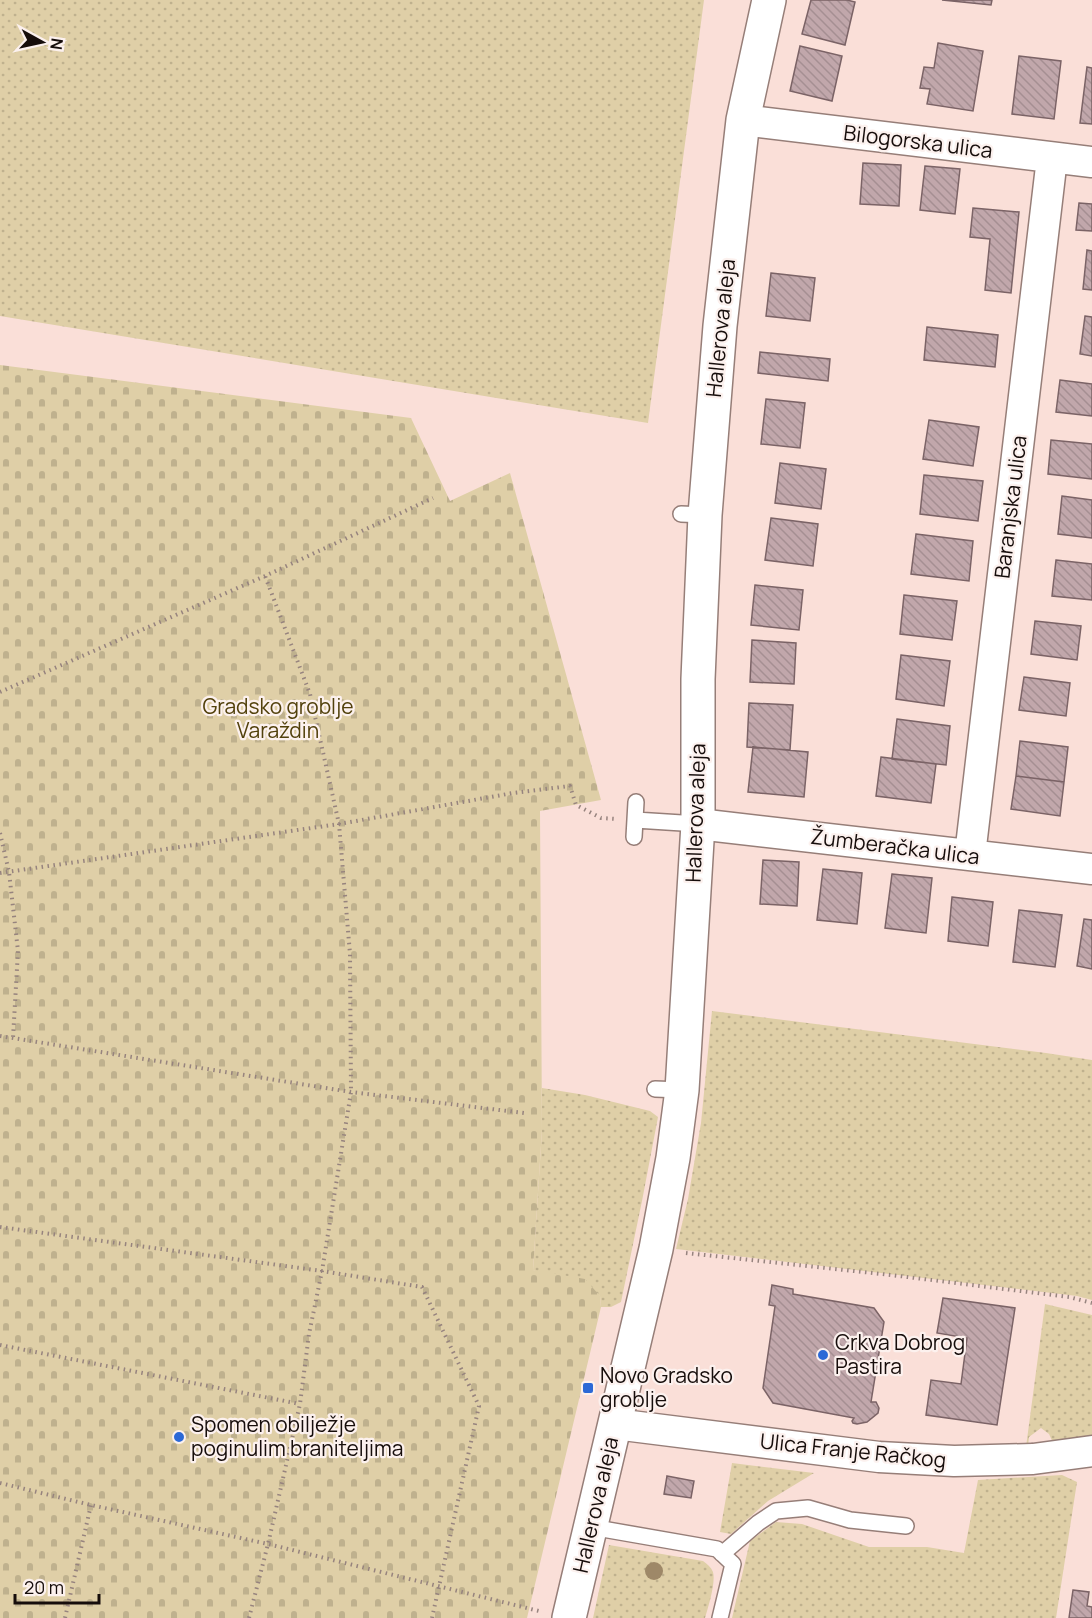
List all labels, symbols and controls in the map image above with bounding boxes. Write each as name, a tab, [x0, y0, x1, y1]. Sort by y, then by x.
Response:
north arrow	[12, 12, 72, 72]
text: N	[45, 37, 69, 51]
street label: Bilogorska ulica	[842, 118, 994, 164]
street label: Hallerova aleja	[699, 257, 741, 399]
street label: Baranjska ulica	[987, 434, 1033, 580]
park label: Gradsko groblje Varaždin	[203, 692, 354, 744]
street label: Hallerova aleja	[679, 743, 711, 883]
street label: Žumberačka ulica	[809, 822, 981, 870]
place label: Crkva Dobrog Pastira	[835, 1328, 965, 1380]
marker: Crkva Dobrog Pastira	[816, 1348, 830, 1362]
place label: Novo Gradsko groblje	[600, 1361, 733, 1413]
marker: Novo Gradsko groblje	[581, 1381, 595, 1395]
place label: Spomen obilježje poginulim braniteljima	[191, 1410, 403, 1462]
street label: Ulica Franje Račkog	[759, 1426, 948, 1474]
marker: Spomen obilježje poginulim braniteljima	[172, 1430, 186, 1444]
street label: Hallerova aleja	[566, 1434, 624, 1576]
scale bar	[15, 1567, 99, 1605]
text: 20 m	[24, 1575, 64, 1599]

